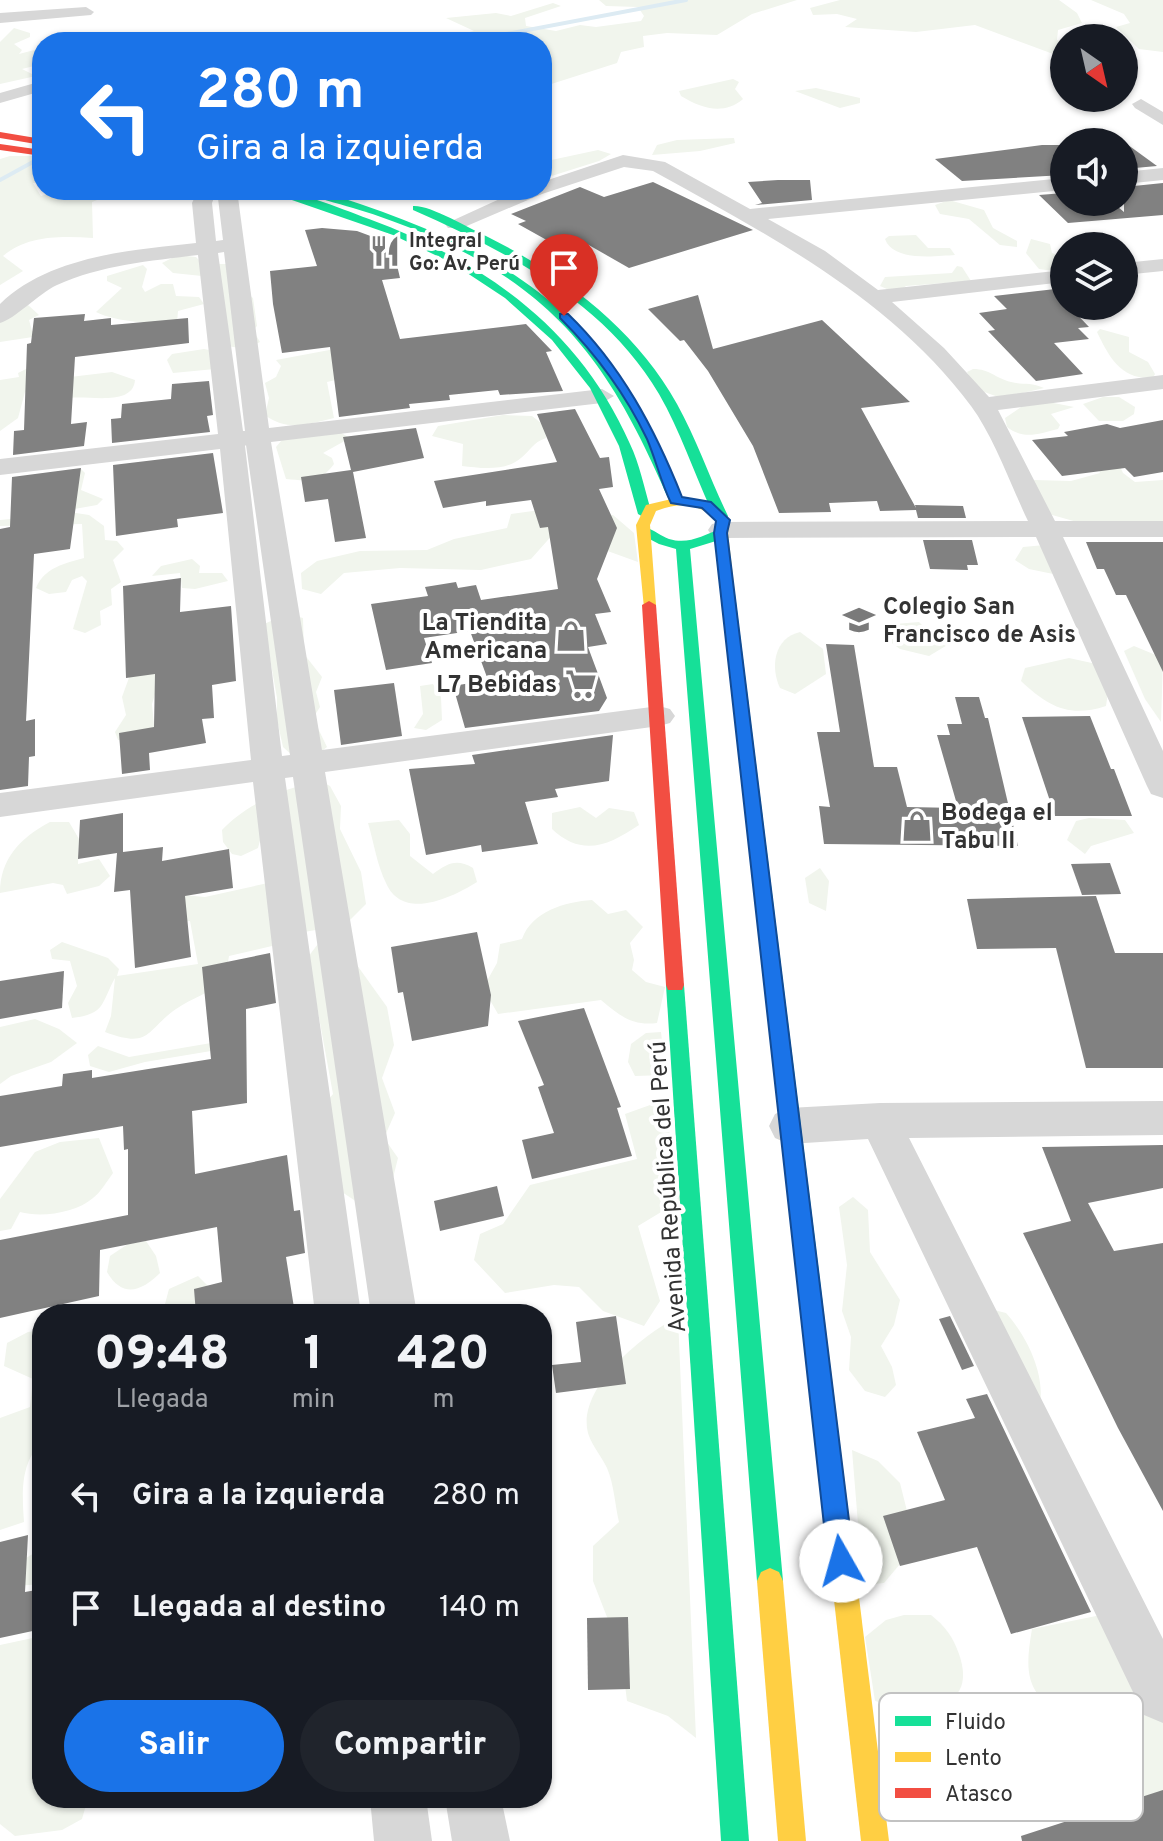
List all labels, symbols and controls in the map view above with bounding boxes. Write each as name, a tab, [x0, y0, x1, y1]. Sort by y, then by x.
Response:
north arrow	[1050, 24, 1138, 112]
map controls	[1050, 24, 1138, 320]
text: 280 m	[196, 58, 364, 128]
icon: left	[64, 64, 168, 168]
text: Gira a la izquierda	[196, 127, 483, 173]
button: sound	[1050, 128, 1138, 216]
place label: Integral Go: Av. Perú	[409, 229, 520, 278]
button: layers	[1050, 232, 1138, 320]
restaurant icon: Integral Go: Av. Perú	[368, 234, 402, 268]
pin	[530, 234, 598, 316]
icon: arrive	[542, 246, 586, 290]
place label: Colegio San Francisco de Asis	[883, 593, 1076, 651]
school or university icon: Colegio San Francisco de Asis	[842, 603, 876, 637]
place label: La Tiendita Americana	[422, 609, 547, 667]
shop icon: La Tiendita Americana	[554, 619, 588, 653]
supermarket icon: L7 Bebidas	[564, 667, 598, 701]
place label: L7 Bebidas	[436, 671, 557, 701]
place label: Bodega el Tabu II	[941, 799, 1053, 857]
shop icon: Bodega el Tabu II	[900, 809, 934, 843]
street label: Avenida República del Perú	[644, 1040, 694, 1334]
text: 09:48	[94, 1326, 230, 1386]
text: 1	[304, 1326, 323, 1386]
text: 420	[397, 1326, 490, 1386]
text: Llegada	[115, 1384, 208, 1417]
text: min	[292, 1384, 335, 1417]
text: m	[432, 1384, 455, 1417]
icon: left	[64, 1474, 108, 1518]
text: Gira a la izquierda	[132, 1478, 385, 1515]
text: 280 m	[432, 1478, 520, 1515]
position arrow	[799, 1519, 883, 1603]
icon: arrive	[64, 1586, 108, 1630]
text: Llegada al destino	[132, 1590, 386, 1627]
text: 140 m	[439, 1590, 520, 1627]
legend	[879, 1693, 1143, 1821]
button: Salir	[64, 1700, 284, 1792]
button: Compartir	[300, 1700, 520, 1792]
text: Fluido	[945, 1710, 1006, 1737]
text: Lento	[945, 1746, 1002, 1773]
text: Atasco	[945, 1782, 1013, 1809]

